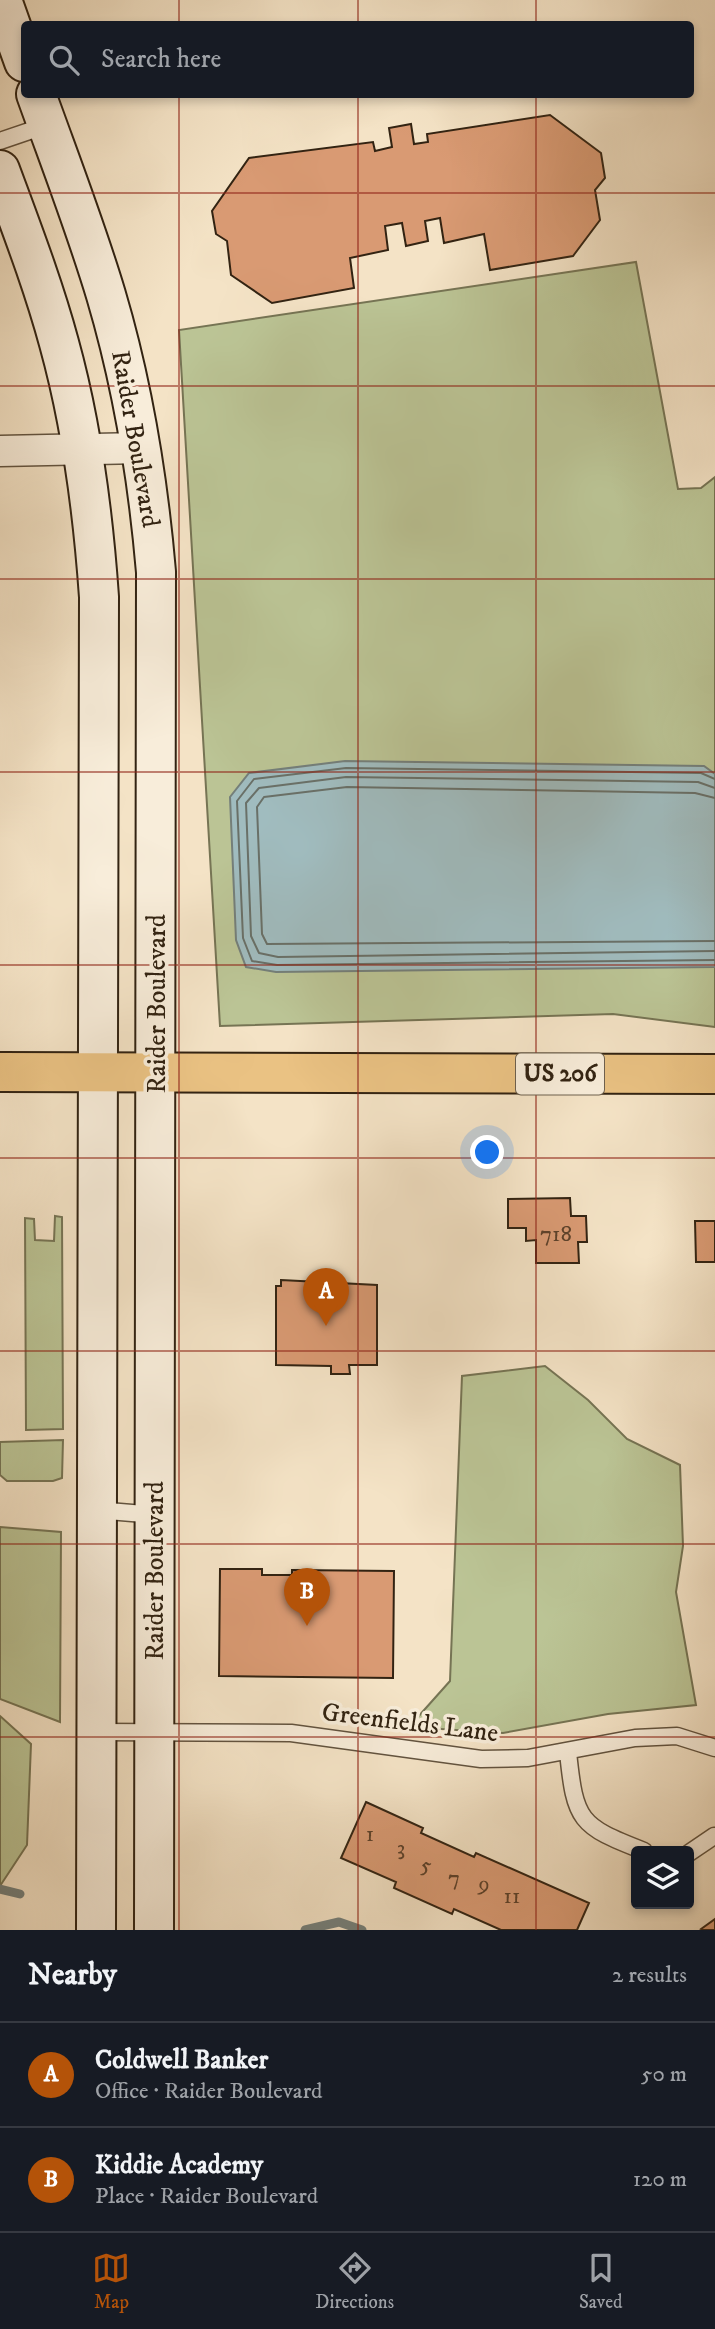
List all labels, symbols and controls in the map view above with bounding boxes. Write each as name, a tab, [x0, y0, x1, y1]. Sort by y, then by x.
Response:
search box	[21, 21, 694, 98]
icon: search	[45, 41, 83, 79]
text: Search here	[101, 43, 221, 76]
street label: Raider Boulevard	[103, 348, 167, 530]
street label: Raider Boulevard	[141, 914, 174, 1094]
road number: US 206	[516, 1054, 604, 1094]
your location	[470, 1135, 504, 1169]
house number: 718	[540, 1220, 572, 1249]
pin: A	[303, 1268, 349, 1326]
street label: Raider Boulevard	[139, 1481, 172, 1661]
pin: B	[284, 1568, 330, 1626]
street label: Greenfields Lane	[320, 1696, 500, 1750]
house number: 1	[366, 1820, 374, 1849]
house number: 3	[397, 1834, 405, 1863]
map controls	[631, 1846, 694, 1909]
button: layers	[631, 1846, 694, 1909]
house number: 5	[420, 1851, 432, 1880]
house number: 7	[448, 1864, 460, 1893]
house number: 9	[477, 1870, 490, 1899]
house number: 11	[504, 1882, 520, 1911]
text: Nearby	[28, 1957, 117, 1994]
text: 2 results	[612, 1961, 687, 1990]
text: Coldwell Banker	[95, 2044, 268, 2077]
text: A	[44, 2060, 58, 2089]
text: 50 m	[641, 2060, 687, 2089]
text: Office · Raider Boulevard	[95, 2077, 323, 2106]
text: Kiddie Academy	[95, 2149, 263, 2182]
text: B	[44, 2165, 58, 2194]
text: 120 m	[633, 2165, 687, 2194]
text: Place · Raider Boulevard	[95, 2182, 318, 2211]
tab: Map	[92, 2249, 130, 2314]
tab: Directions	[315, 2249, 394, 2314]
tab: Saved	[579, 2249, 623, 2314]

